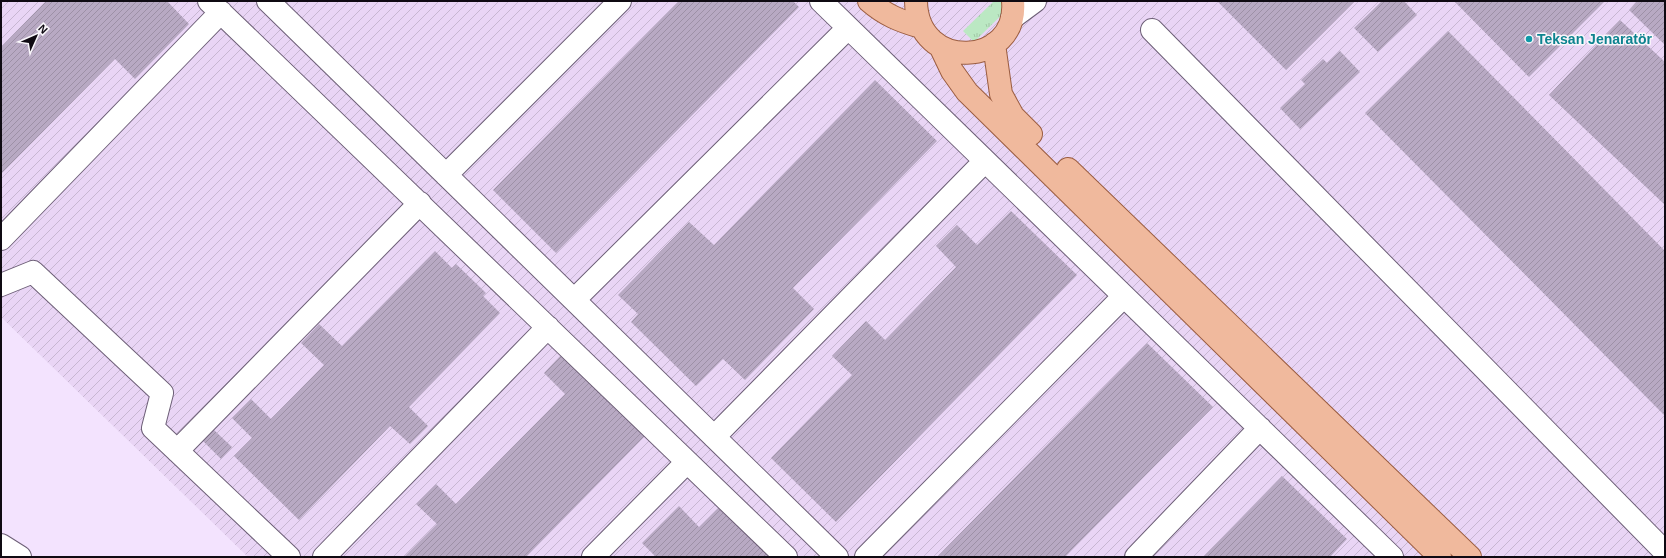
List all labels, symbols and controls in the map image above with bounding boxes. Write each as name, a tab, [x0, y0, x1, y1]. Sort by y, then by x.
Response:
north arrow	[16, 16, 56, 56]
text: N	[36, 22, 50, 36]
place label: Teksan Jenaratör	[1537, 31, 1652, 47]
marker: Teksan Jenaratör	[1524, 34, 1534, 44]

